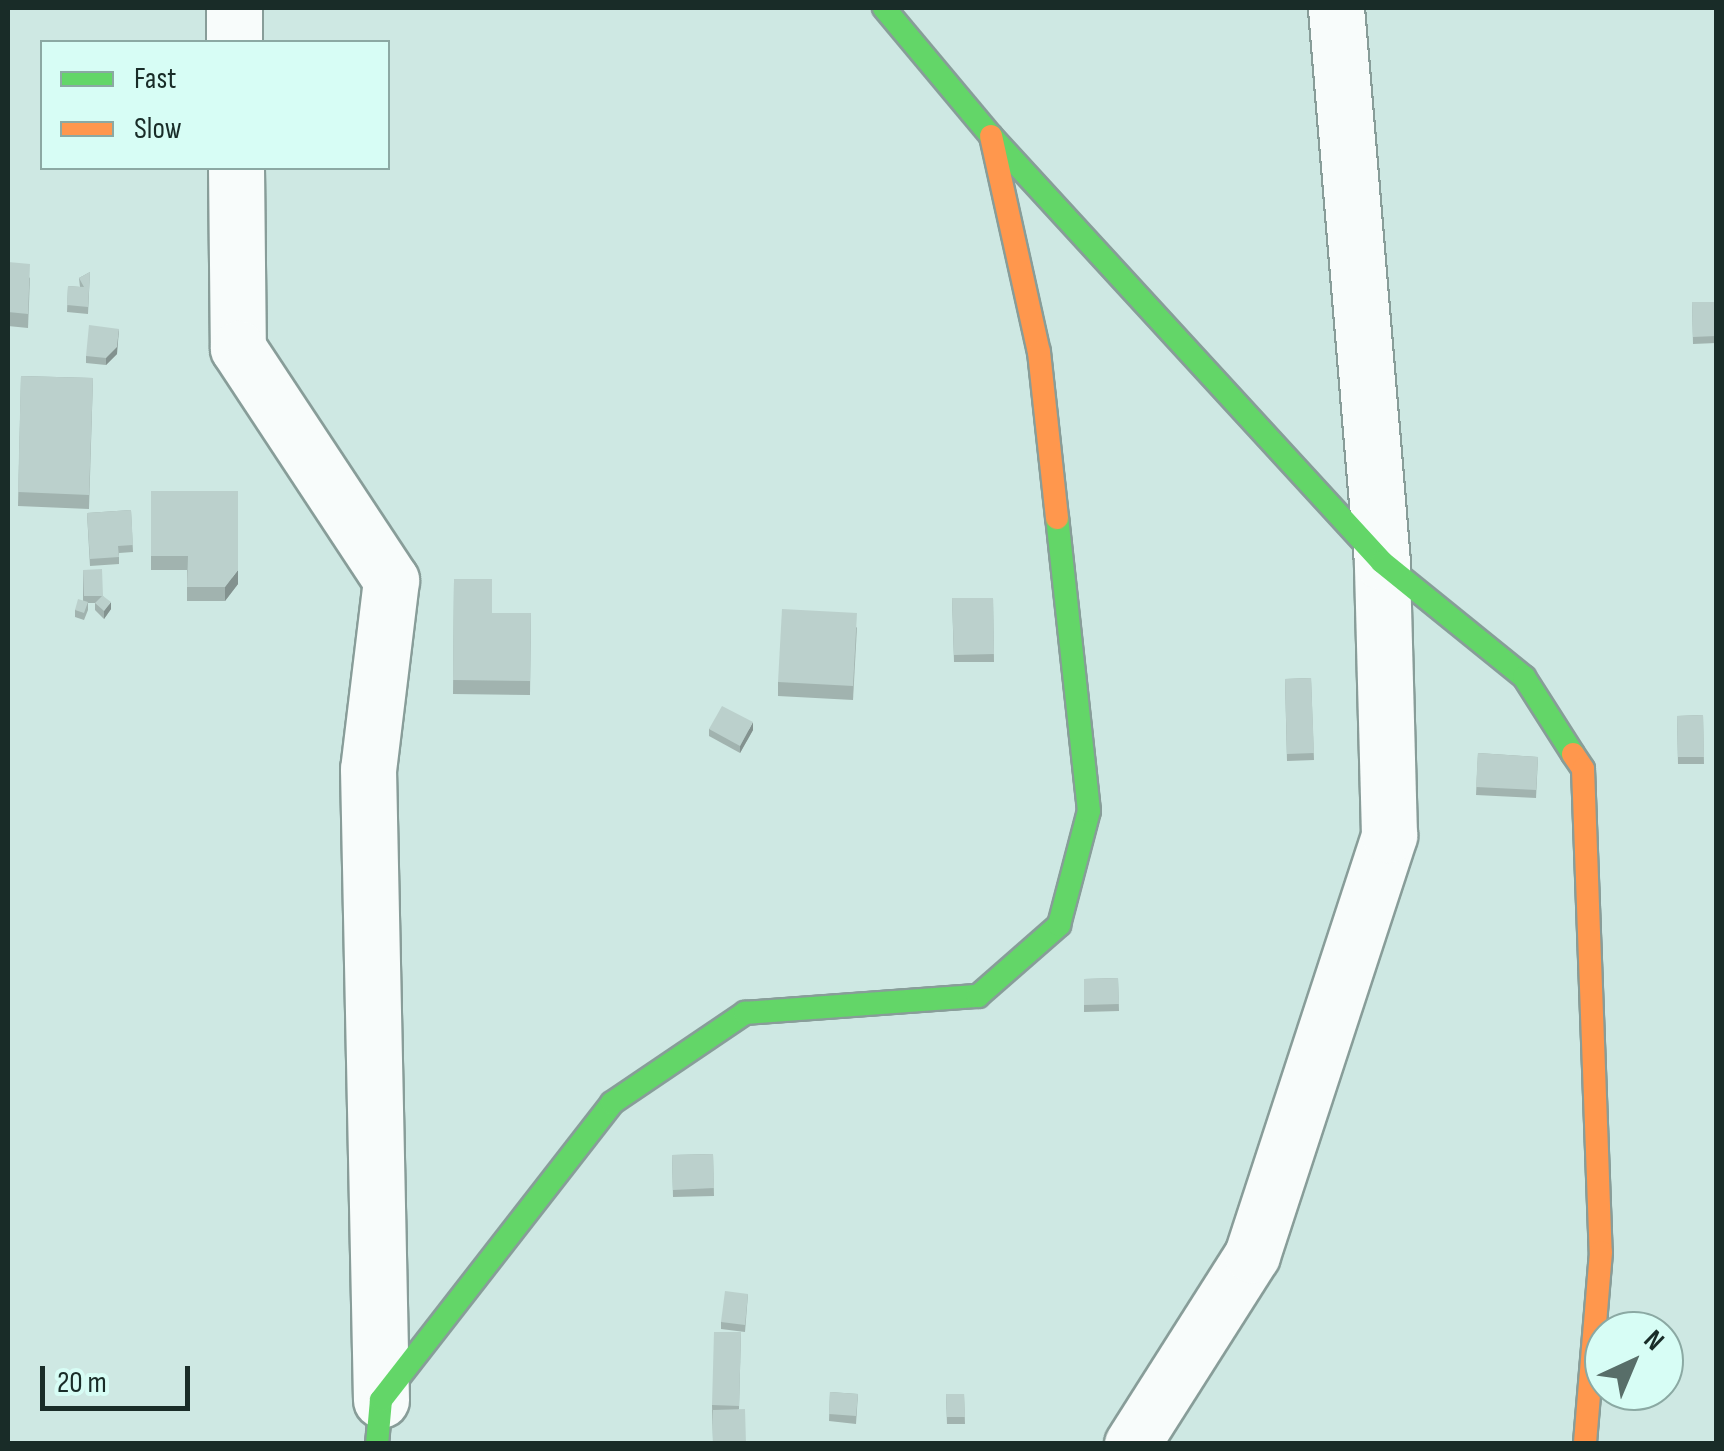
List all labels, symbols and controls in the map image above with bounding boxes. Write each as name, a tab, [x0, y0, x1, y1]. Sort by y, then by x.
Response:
legend	[40, 40, 390, 170]
text: Fast	[134, 61, 176, 97]
text: Slow	[134, 111, 182, 147]
north arrow	[1584, 1311, 1684, 1411]
text: N	[1637, 1323, 1671, 1358]
scale bar	[45, 1346, 195, 1408]
text: 20 m	[57, 1365, 107, 1401]

